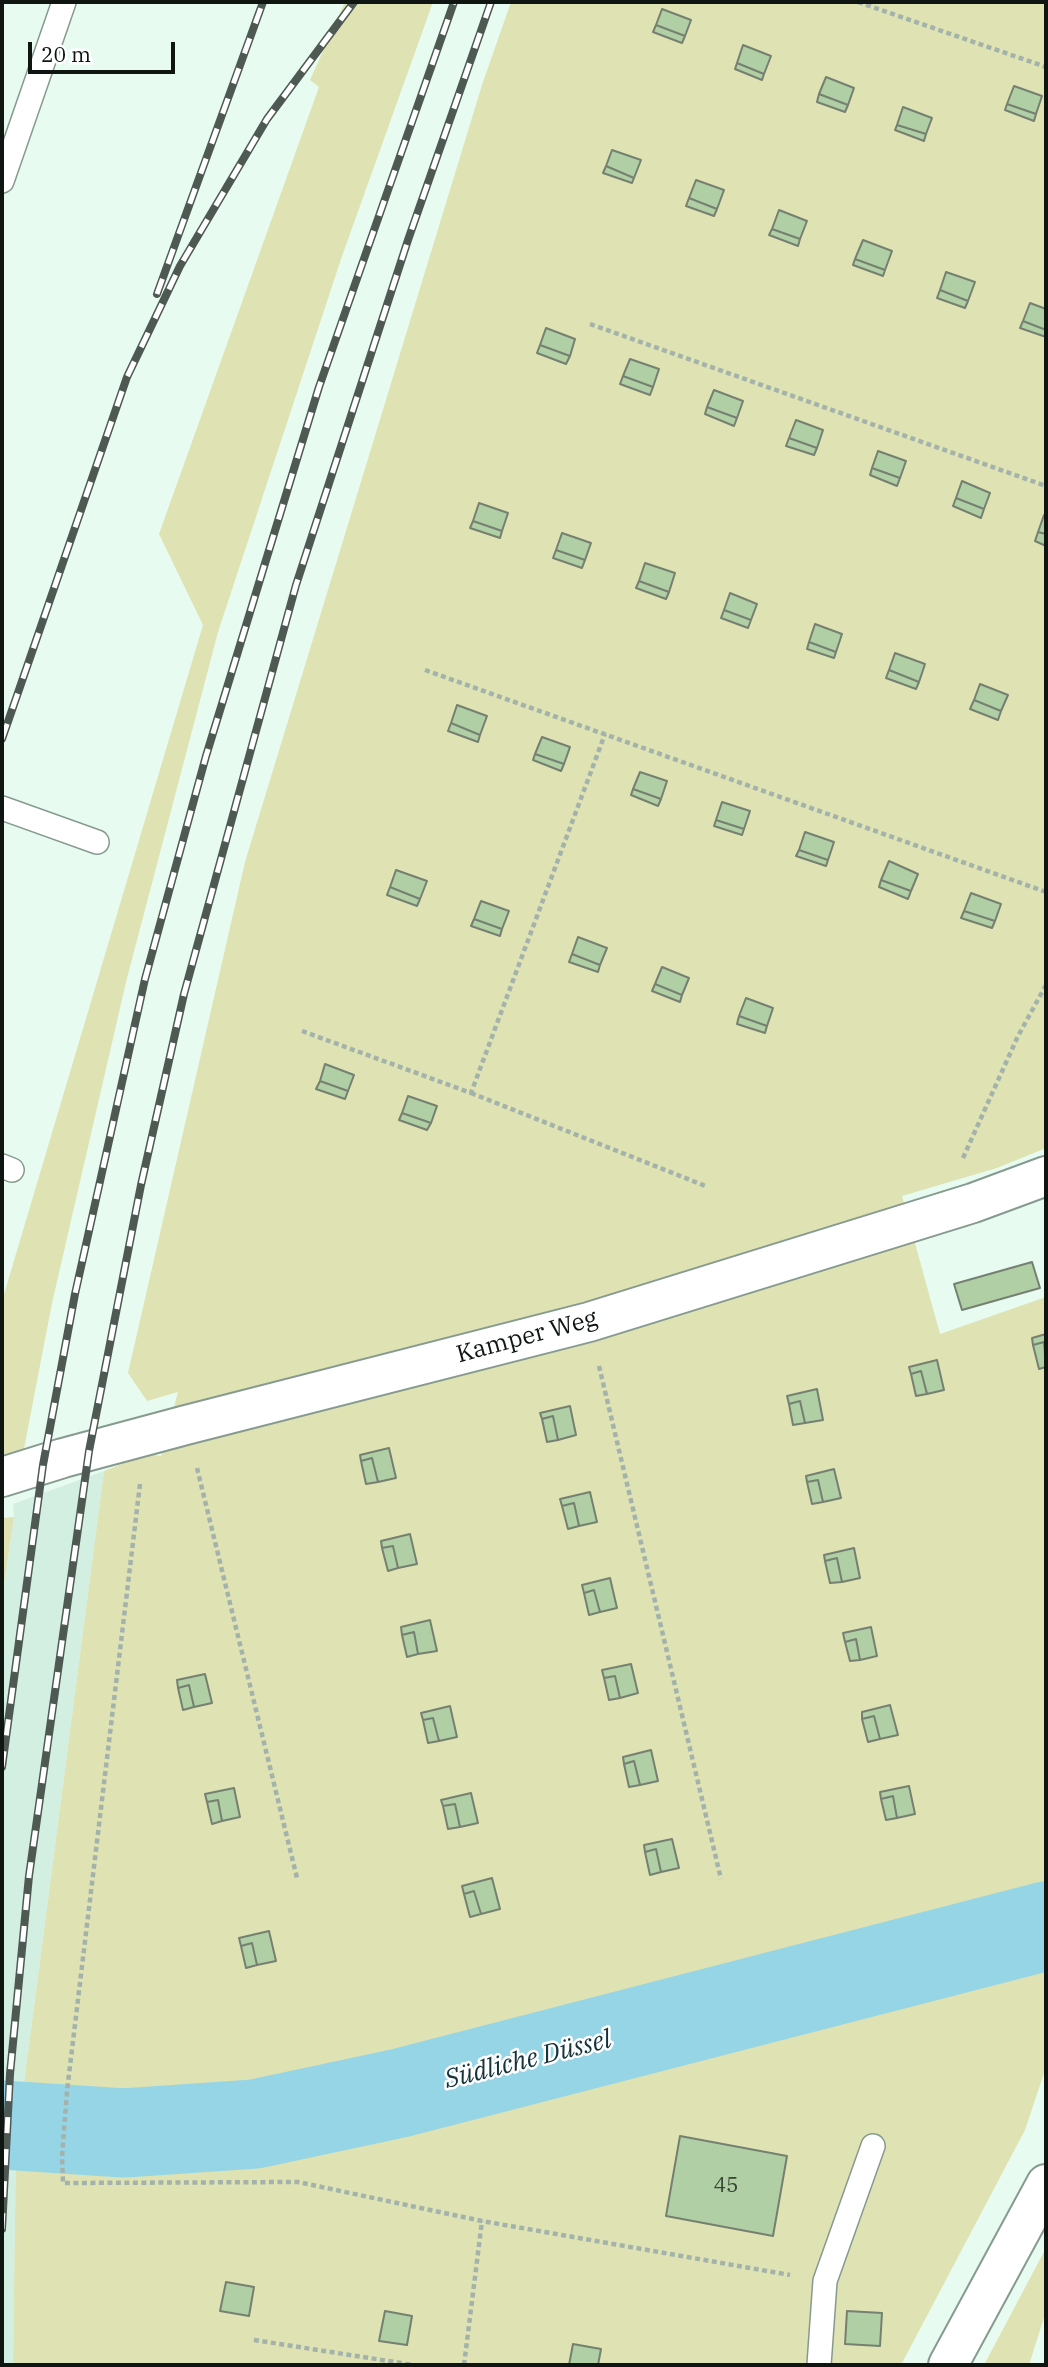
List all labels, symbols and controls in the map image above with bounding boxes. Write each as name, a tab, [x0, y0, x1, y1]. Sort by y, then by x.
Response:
scale bar	[32, 28, 178, 72]
text: 20 m	[41, 40, 91, 68]
street label: Kamper Weg	[453, 1304, 601, 1370]
water label: Südliche Düssel	[441, 2024, 615, 2096]
house number: 45	[713, 2173, 739, 2199]

